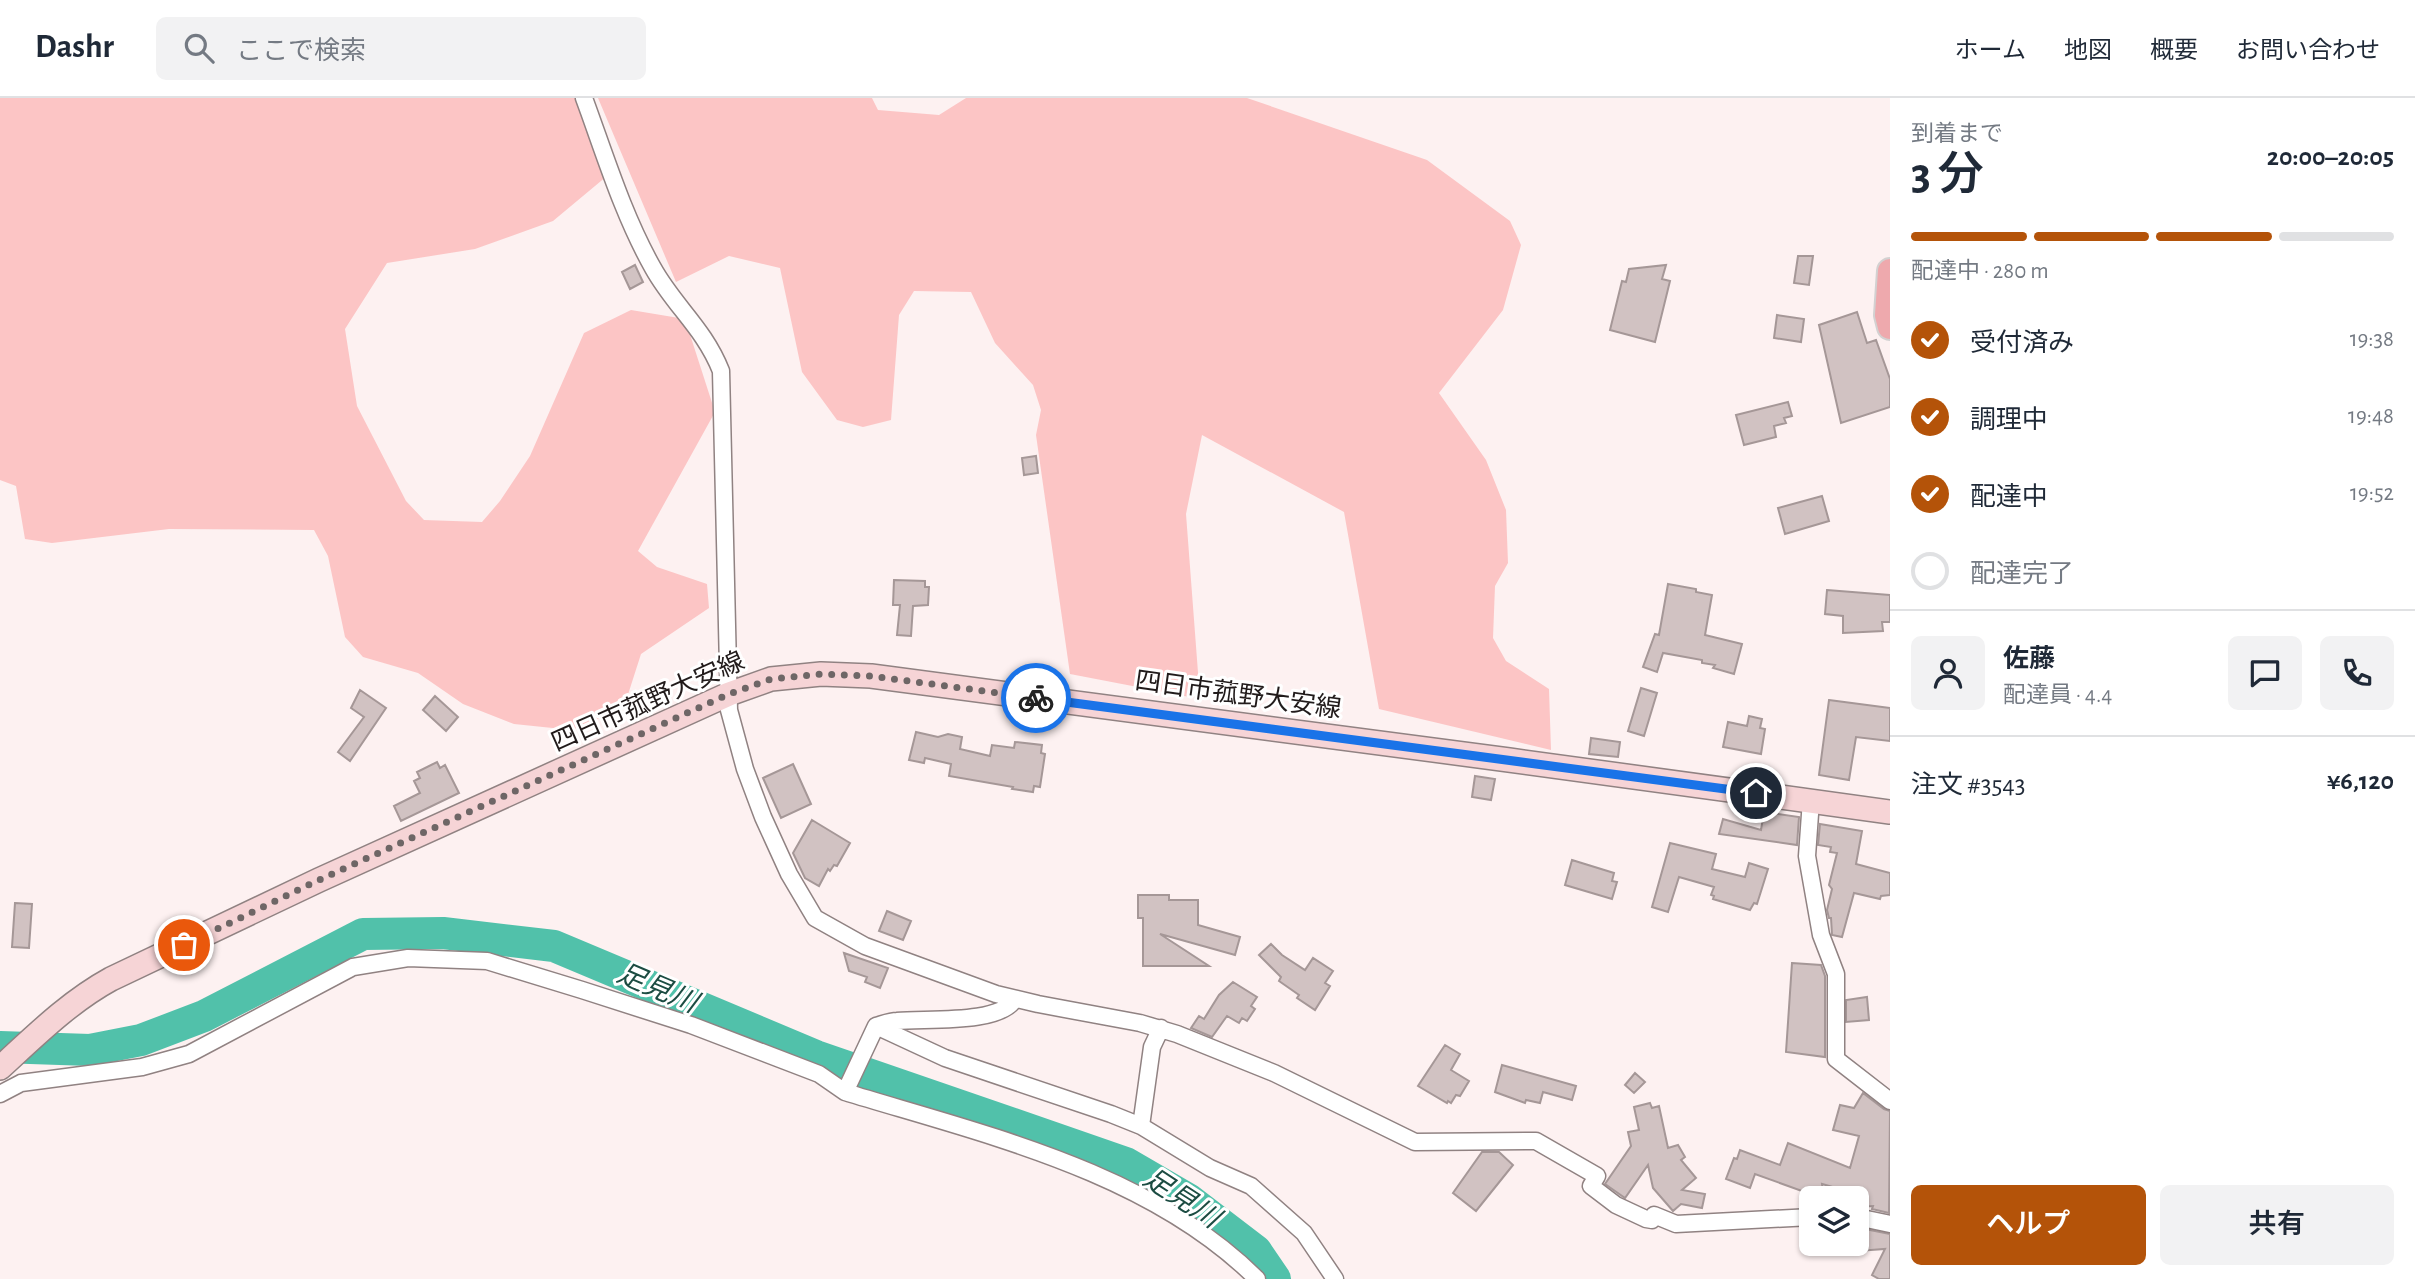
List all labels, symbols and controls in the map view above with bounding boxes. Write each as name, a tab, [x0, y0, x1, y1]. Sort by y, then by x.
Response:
search box	[156, 17, 646, 80]
icon: search	[180, 29, 218, 67]
text: Dashr	[35, 31, 114, 64]
text: ここで検索	[236, 38, 366, 64]
text: ホーム	[1955, 39, 2026, 63]
text: 地図	[2064, 39, 2112, 63]
text: 概要	[2150, 39, 2198, 63]
text: お問い合わせ	[2236, 39, 2380, 63]
text: 到着まで	[1911, 123, 2003, 146]
text: 20:00–20:05	[2267, 144, 2394, 170]
text: 3 分	[1911, 152, 1984, 198]
text: 配達中 · 280 m	[1911, 260, 2049, 283]
icon: check	[1911, 321, 1949, 359]
text: 19:38	[2350, 328, 2394, 351]
text: 受付済み	[1970, 330, 2074, 356]
icon: check	[1911, 398, 1949, 436]
text: 19:48	[2348, 405, 2394, 428]
text: 調理中	[1970, 407, 2048, 433]
icon: check	[1911, 475, 1949, 513]
text: 19:52	[2350, 482, 2394, 505]
text: 配達中	[1970, 484, 2048, 510]
text: 配達完了	[1970, 561, 2074, 587]
button: person	[1911, 636, 1985, 710]
button: chat	[2228, 636, 2302, 710]
button: phone	[2320, 636, 2394, 710]
text: 佐藤	[2003, 646, 2055, 672]
street label: 四日市菰野大安線	[547, 647, 748, 756]
courier	[1001, 663, 1071, 733]
street label: 四日市菰野大安線	[1133, 667, 1343, 722]
icon: bike	[1017, 679, 1055, 717]
text: 配達員 · 4.4	[2003, 684, 2112, 707]
pin	[1726, 763, 1786, 823]
text: ¥6,120	[2327, 768, 2394, 794]
text: 注文 #3543	[1911, 772, 2026, 798]
icon: home	[1737, 774, 1775, 812]
pin	[154, 915, 214, 975]
icon: bag	[165, 926, 203, 964]
water label: 足見川	[613, 959, 704, 1019]
water label: 足見川	[1138, 1164, 1227, 1235]
button: ヘルプ	[1911, 1185, 2146, 1265]
button: 共有	[2160, 1185, 2394, 1265]
map controls	[1799, 1186, 1869, 1256]
button: layers	[1799, 1186, 1869, 1256]

